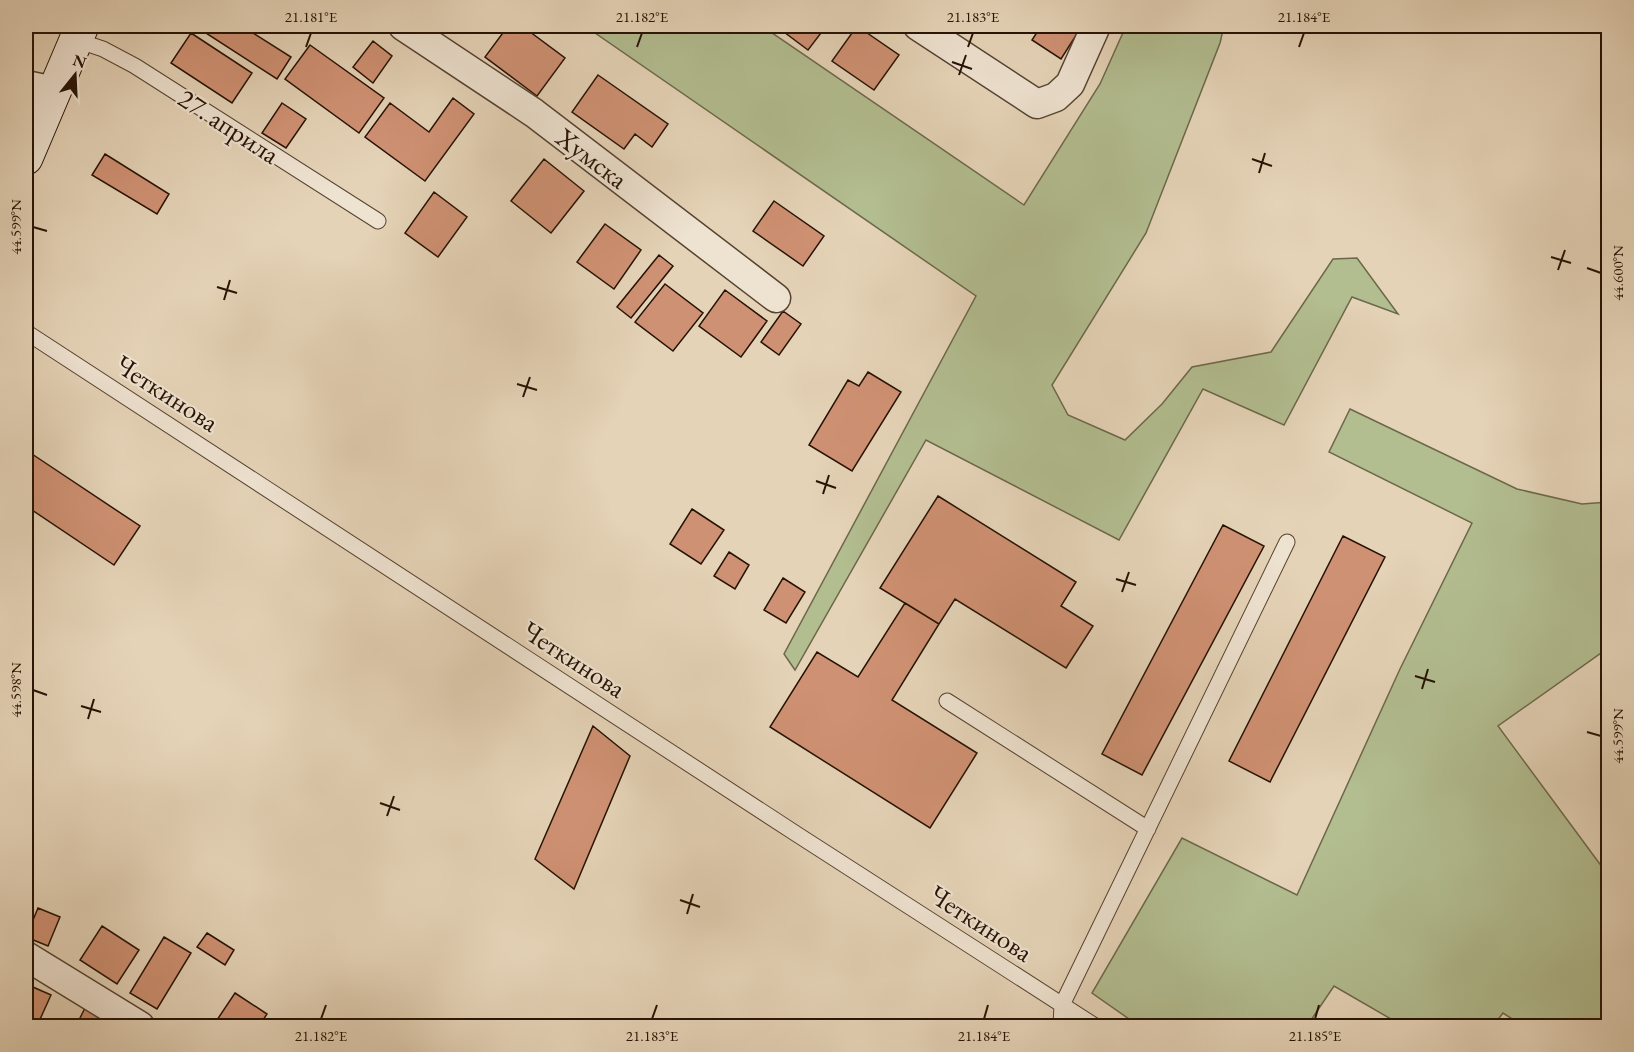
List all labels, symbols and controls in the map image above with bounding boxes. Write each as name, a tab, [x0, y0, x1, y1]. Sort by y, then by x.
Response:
text: 21.181°E	[285, 7, 338, 26]
text: 21.182°E	[616, 7, 669, 26]
text: 21.183°E	[947, 7, 1000, 26]
text: 21.184°E	[1278, 7, 1331, 26]
north arrow	[45, 45, 105, 105]
text: N	[70, 49, 89, 73]
street label: 27. априла	[172, 80, 286, 172]
street label: Хумска	[548, 119, 635, 197]
text: 44.599°N	[6, 199, 25, 255]
text: 44.600°N	[1608, 245, 1627, 301]
street label: Четкинова	[109, 347, 226, 440]
street label: Четкинова	[516, 613, 633, 706]
text: 44.598°N	[6, 662, 25, 718]
text: 44.599°N	[1608, 708, 1627, 764]
street label: Четкинова	[923, 877, 1040, 970]
text: 21.182°E	[295, 1026, 348, 1045]
text: 21.183°E	[626, 1026, 679, 1045]
text: 21.184°E	[958, 1026, 1011, 1045]
text: 21.185°E	[1289, 1026, 1342, 1045]

